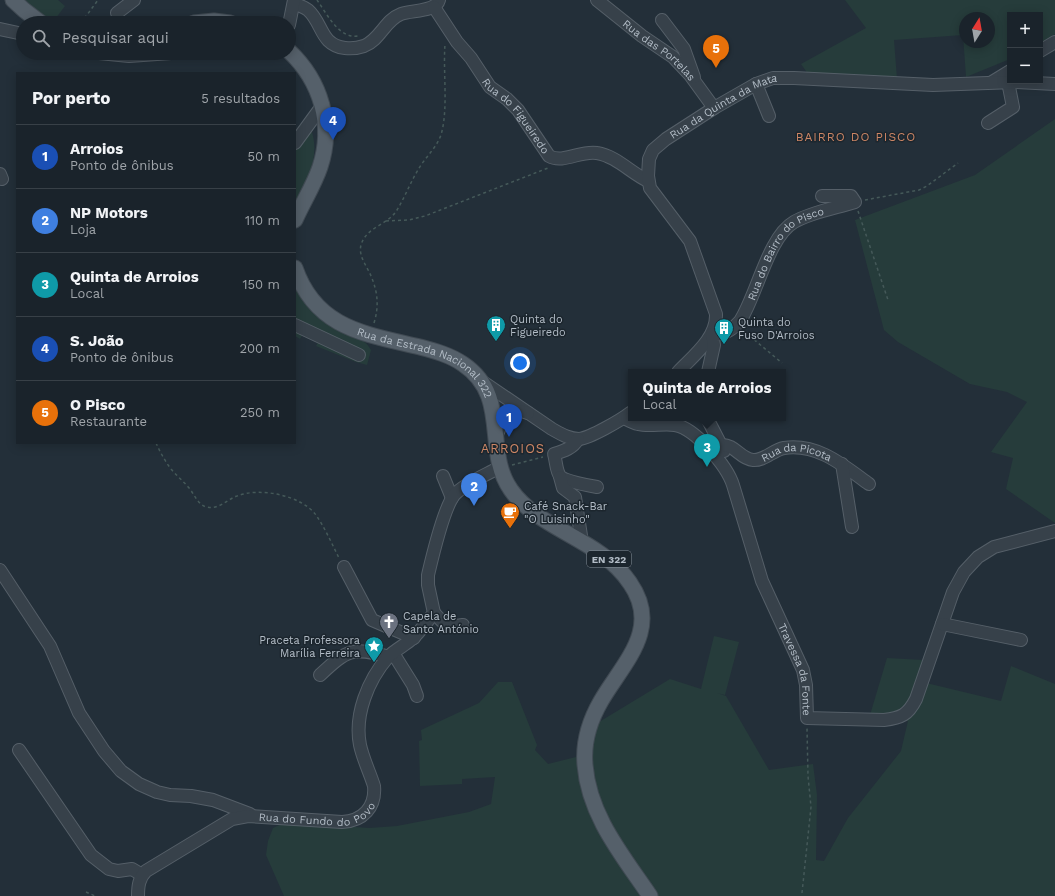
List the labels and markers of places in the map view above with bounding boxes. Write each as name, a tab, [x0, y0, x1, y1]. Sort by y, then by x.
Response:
pin: 5	[703, 35, 729, 68]
pin: 4	[320, 107, 346, 140]
place label: Quinta do Figueiredo	[510, 313, 566, 339]
building icon: Quinta do Figueiredo	[485, 314, 507, 342]
place label: Quinta do Fuso D'Arroios	[738, 316, 815, 342]
building icon: Quinta do Fuso D'Arroios	[713, 317, 735, 345]
pin: 1	[496, 404, 522, 437]
pin: 3	[694, 434, 720, 467]
pin: 2	[461, 473, 487, 506]
place label: Café Snack-Bar "O Luisinho"	[524, 500, 608, 526]
cafe icon: Café Snack-Bar "O Luisinho"	[499, 501, 521, 529]
place label: Capela de Santo António	[403, 610, 479, 636]
church icon: Capela de Santo António	[378, 611, 400, 639]
place label: Praceta Professora Marília Ferreira	[259, 634, 360, 660]
place icon: Praceta Professora Marília Ferreira	[363, 635, 385, 663]

